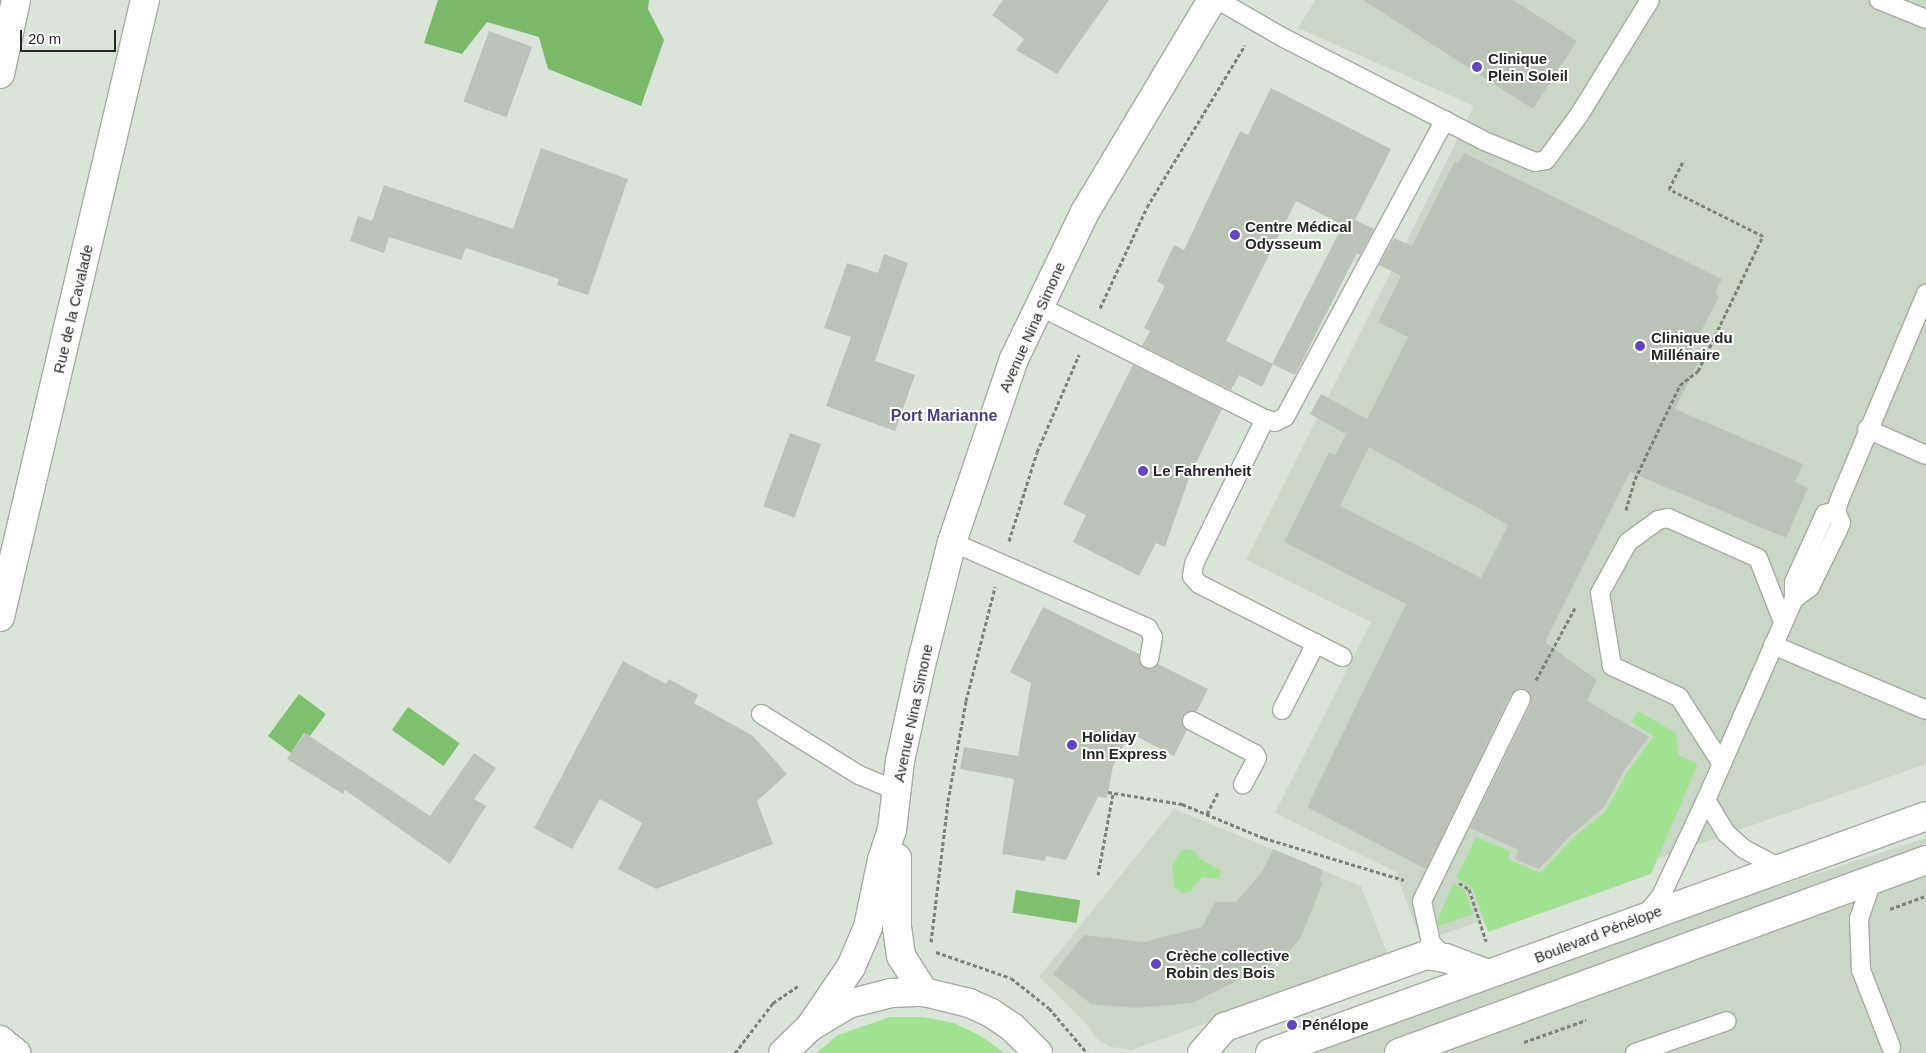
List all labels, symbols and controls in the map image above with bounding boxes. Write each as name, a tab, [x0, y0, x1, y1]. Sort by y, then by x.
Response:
scale bar	[22, 20, 119, 52]
text: 20 m	[28, 30, 61, 47]
place label: Clinique Plein Soleil	[1488, 49, 1568, 84]
marker: Clinique Plein Soleil	[1470, 60, 1484, 74]
place label: Centre Médical Odysseum	[1245, 217, 1352, 252]
marker: Centre Médical Odysseum	[1229, 229, 1241, 241]
street label: Rue de la Cavalade	[49, 243, 97, 375]
street label: Avenue Nina Simone	[995, 259, 1069, 395]
place label: Clinique du Millénaire	[1651, 328, 1733, 363]
marker: Clinique du Millénaire	[1633, 339, 1647, 353]
district label: Port Marianne	[891, 406, 997, 426]
place label: Le Fahrenheit	[1153, 462, 1251, 480]
marker: Le Fahrenheit	[1137, 465, 1149, 477]
street label: Avenue Nina Simone	[890, 642, 936, 784]
place label: Holiday Inn Express	[1082, 727, 1167, 762]
marker: Holiday Inn Express	[1066, 739, 1078, 751]
street label: Boulevard Pénélope	[1532, 901, 1664, 967]
place label: Crèche collective Robin des Bois	[1166, 946, 1289, 981]
marker: Crèche collective Robin des Bois	[1150, 958, 1162, 970]
place label: Pénélope	[1302, 1016, 1369, 1034]
marker: Pénélope	[1286, 1019, 1298, 1031]

